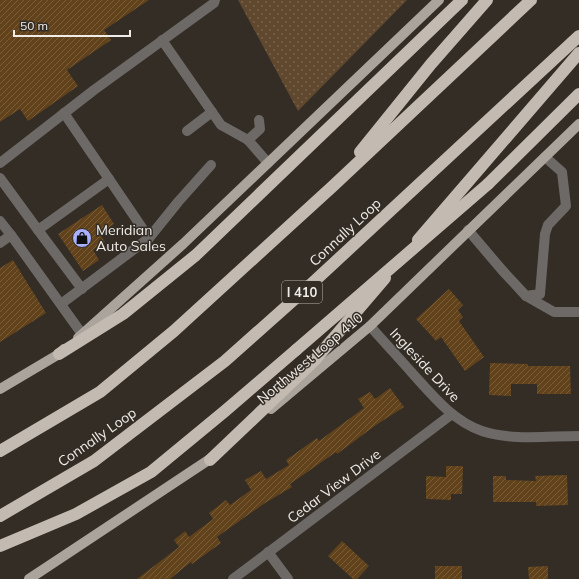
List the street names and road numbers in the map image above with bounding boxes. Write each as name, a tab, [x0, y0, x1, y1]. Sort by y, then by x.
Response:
street label: Connally Loop	[305, 194, 385, 270]
road number: I 410	[282, 281, 322, 303]
street label: Northwest Loop 410	[253, 308, 367, 408]
street label: Ingleside Drive	[386, 324, 464, 406]
street label: Connally Loop	[54, 403, 140, 471]
street label: Cedar View Drive	[284, 445, 384, 527]

